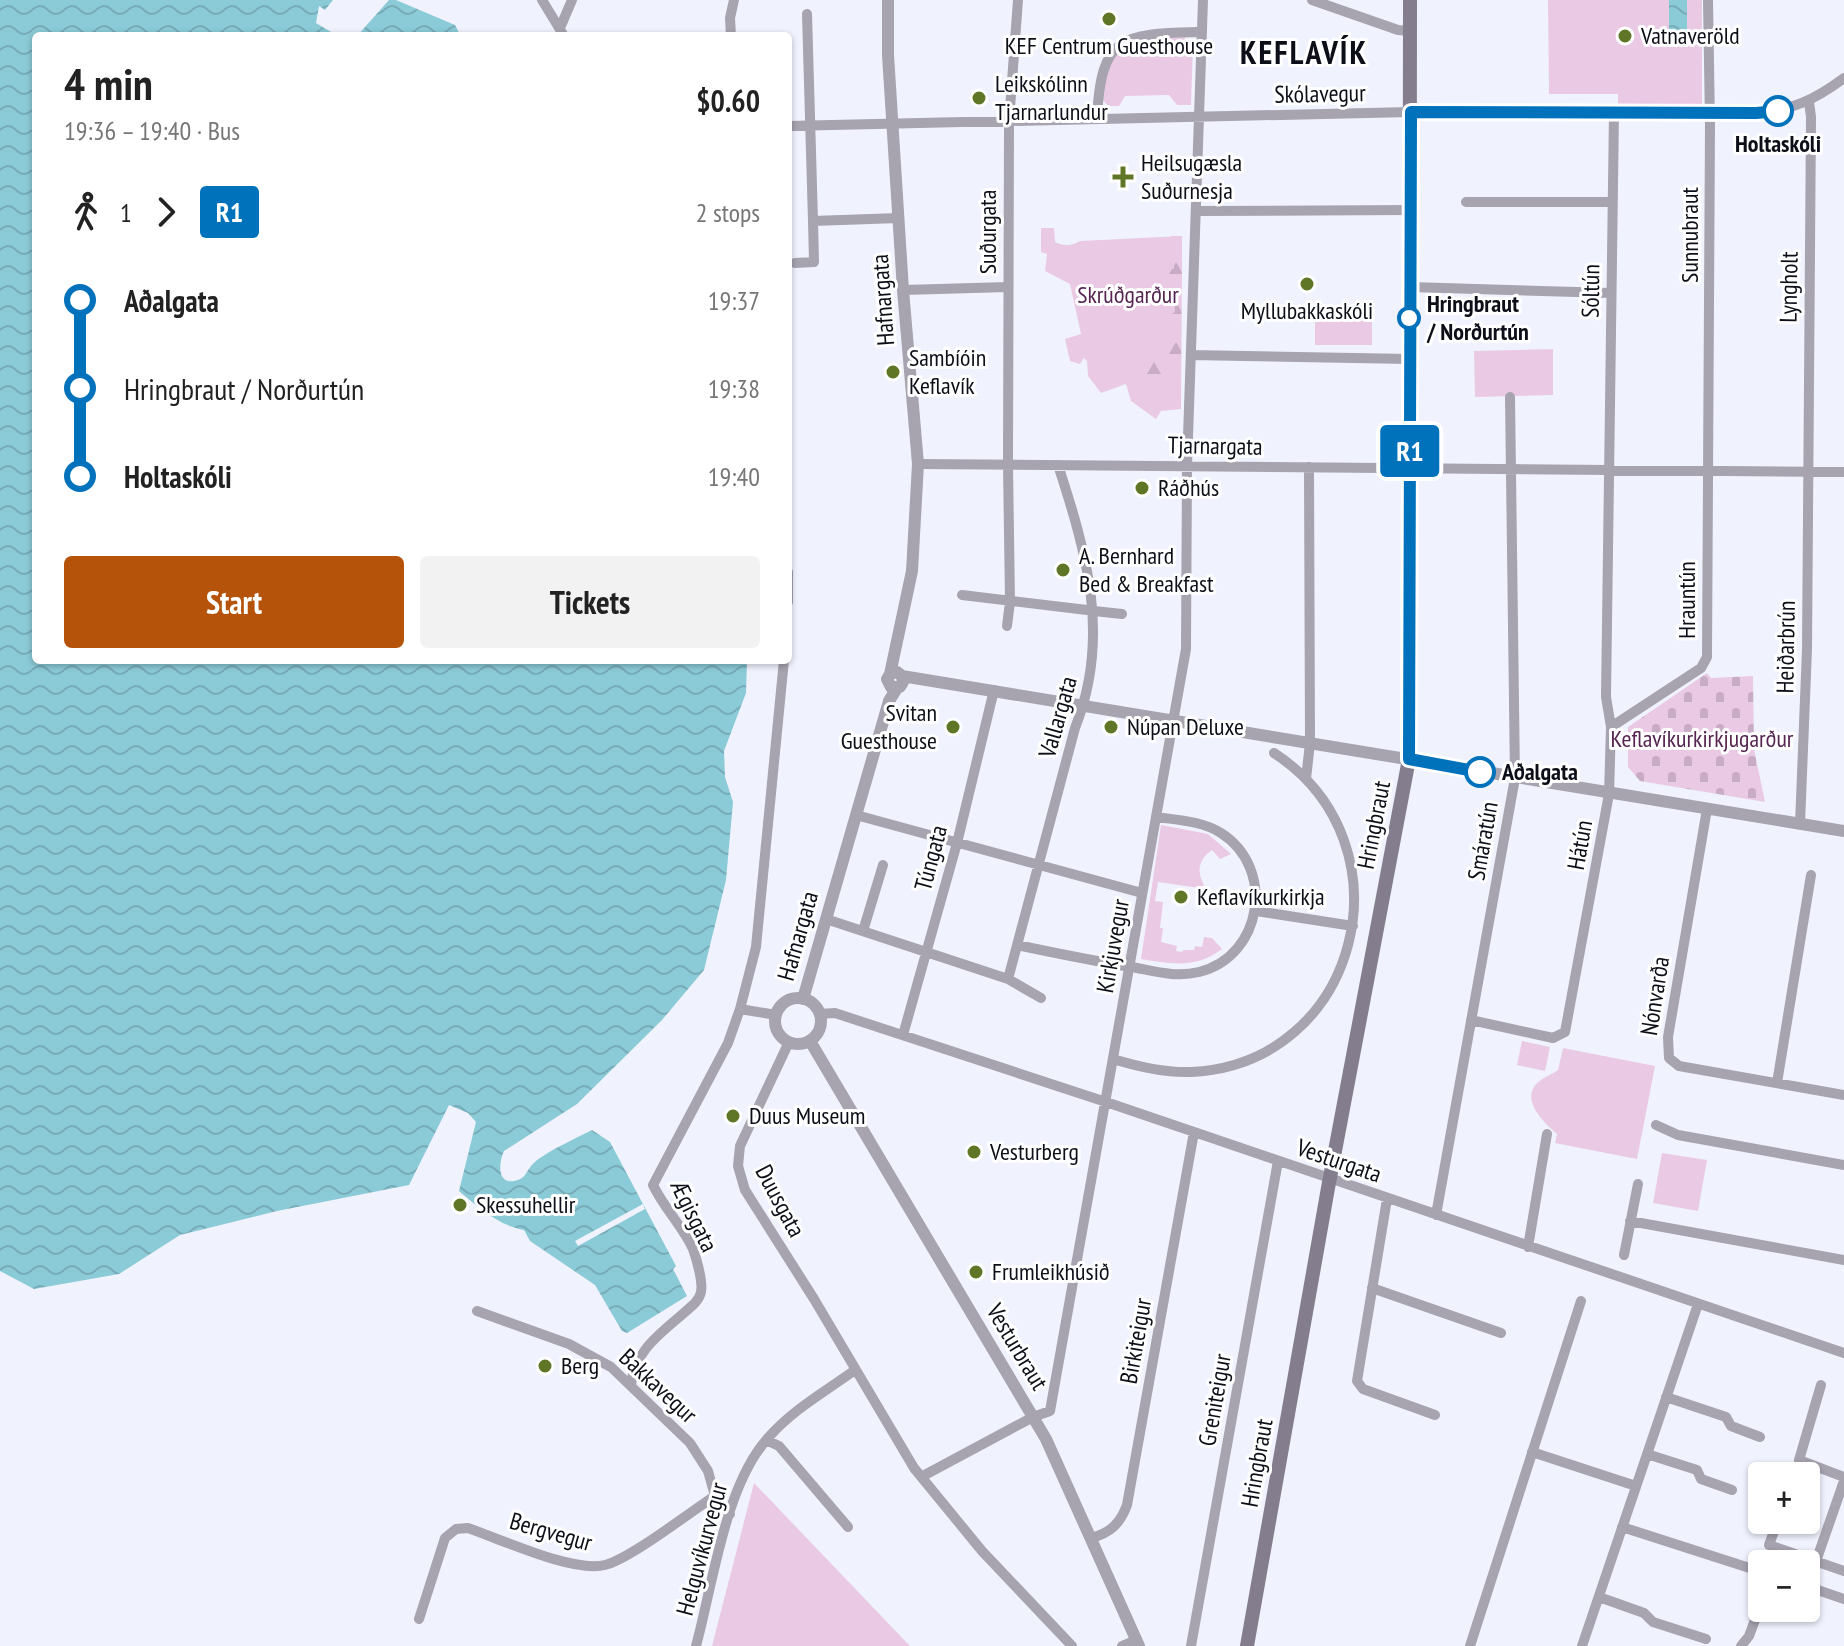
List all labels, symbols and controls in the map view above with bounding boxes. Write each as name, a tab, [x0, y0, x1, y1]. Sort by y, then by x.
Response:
marker: KEF Centrum Guesthouse	[1100, 10, 1118, 28]
place label: Vatnaveröld	[1640, 20, 1740, 51]
marker: Vatnaveröld	[1616, 27, 1634, 45]
place label: KEF Centrum Guesthouse	[1005, 30, 1213, 61]
district label: KEFLAVÍK	[1240, 31, 1368, 73]
text: 4 min	[64, 55, 153, 112]
place label: Leikskólinn Tjarnarlundur	[995, 68, 1108, 127]
street label: Skólavegur	[1274, 77, 1366, 110]
text: $0.60	[696, 81, 760, 120]
marker: Leikskólinn Tjarnarlundur	[970, 89, 988, 107]
marker: Holtaskóli	[1763, 96, 1793, 126]
text: 19:36 – 19:40 · Bus	[64, 114, 240, 147]
place label: Holtaskóli	[1735, 128, 1821, 159]
place label: Heilsugæsla Suðurnesja	[1141, 147, 1242, 206]
marker: Heilsugæsla Suðurnesja	[1112, 166, 1134, 188]
street label: Sunnubraut	[1674, 187, 1705, 283]
icon: walk	[64, 190, 108, 234]
icon: forward	[144, 190, 188, 234]
street label: Suðurgata	[972, 190, 1003, 274]
text: R1	[216, 193, 243, 230]
text: 1	[120, 196, 132, 229]
text: 2 stops	[696, 196, 760, 229]
street label: Lyngholt	[1772, 251, 1805, 323]
street label: Hafnargata	[864, 253, 901, 347]
street label: Sóltún	[1575, 264, 1606, 318]
marker: Myllubakkaskóli	[1298, 275, 1316, 293]
park label: Skrúðgarður	[1077, 279, 1179, 310]
text: Aðalgata	[124, 281, 219, 320]
text: 19:37	[708, 284, 760, 317]
place label: Hringbraut / Norðurtún	[1426, 288, 1529, 347]
place label: Myllubakkaskóli	[1241, 295, 1373, 326]
marker: Hringbraut / Norðurtún	[1398, 307, 1420, 329]
place label: Sambíóin Keflavík	[909, 342, 986, 401]
marker: Sambíóin Keflavík	[884, 363, 902, 381]
text: Hringbraut / Norðurtún	[124, 369, 364, 408]
text: 19:38	[708, 372, 760, 405]
line badge: R1	[1374, 425, 1446, 477]
street label: Tjarnargata	[1167, 429, 1263, 462]
text: R1	[1396, 432, 1424, 469]
text: Holtaskóli	[124, 457, 232, 496]
text: 19:40	[708, 460, 760, 493]
place label: Ráðhús	[1158, 472, 1219, 503]
marker: Ráðhús	[1133, 479, 1151, 497]
place label: A. Bernhard Bed & Breakfast	[1079, 540, 1214, 599]
button: Start	[64, 556, 404, 648]
button: Tickets	[420, 556, 760, 648]
marker: A. Bernhard Bed & Breakfast	[1054, 561, 1072, 579]
street label: Hrauntún	[1671, 561, 1702, 639]
street label: Heiðarbrún	[1769, 600, 1802, 694]
street label: Vallargata	[1031, 673, 1084, 762]
place label: Svitan Guesthouse	[841, 697, 937, 756]
place label: Núpan Deluxe	[1127, 711, 1244, 742]
marker: Svitan Guesthouse	[944, 718, 962, 736]
marker: Núpan Deluxe	[1102, 718, 1120, 736]
park label: Keflavíkurkirkjugarður	[1611, 723, 1794, 754]
place label: Aðalgata	[1501, 756, 1578, 787]
marker: Aðalgata	[1465, 757, 1495, 787]
street label: Hringbraut	[1350, 778, 1397, 872]
street label: Smáratún	[1460, 799, 1505, 883]
street label: Hátún	[1560, 818, 1599, 872]
street label: Túngata	[907, 822, 954, 894]
place label: Keflavíkurkirkja	[1197, 881, 1325, 912]
street label: Hafnargata	[770, 888, 825, 984]
marker: Keflavíkurkirkja	[1172, 888, 1190, 906]
street label: Kirkjuvegur	[1089, 896, 1136, 995]
street label: Nónvarða	[1633, 954, 1676, 1038]
place label: Duus Museum	[749, 1100, 865, 1131]
marker: Duus Museum	[724, 1107, 742, 1125]
street label: Vesturgata	[1292, 1131, 1386, 1189]
place label: Vesturberg	[989, 1136, 1079, 1167]
marker: Vesturberg	[965, 1143, 983, 1161]
street label: Duusgata	[749, 1159, 812, 1242]
street label: Ægisgata	[663, 1174, 725, 1257]
place label: Skessuhellir	[476, 1189, 576, 1220]
marker: Skessuhellir	[451, 1196, 469, 1214]
place label: Frumleikhúsið	[992, 1256, 1110, 1287]
marker: Frumleikhúsið	[967, 1263, 985, 1281]
street label: Birkiteigur	[1113, 1295, 1158, 1386]
street label: Vesturbraut	[979, 1297, 1055, 1396]
street label: Bakkavegur	[613, 1342, 704, 1430]
place label: Berg	[561, 1350, 599, 1381]
street label: Greniteigur	[1191, 1351, 1238, 1448]
marker: Berg	[536, 1357, 554, 1375]
street label: Hringbraut	[1234, 1416, 1280, 1510]
map controls	[1748, 1462, 1820, 1622]
button: +	[1748, 1462, 1820, 1534]
street label: Helguvíkurvegur	[669, 1479, 734, 1619]
street label: Bergvegur	[506, 1505, 596, 1558]
button: −	[1748, 1550, 1820, 1622]

